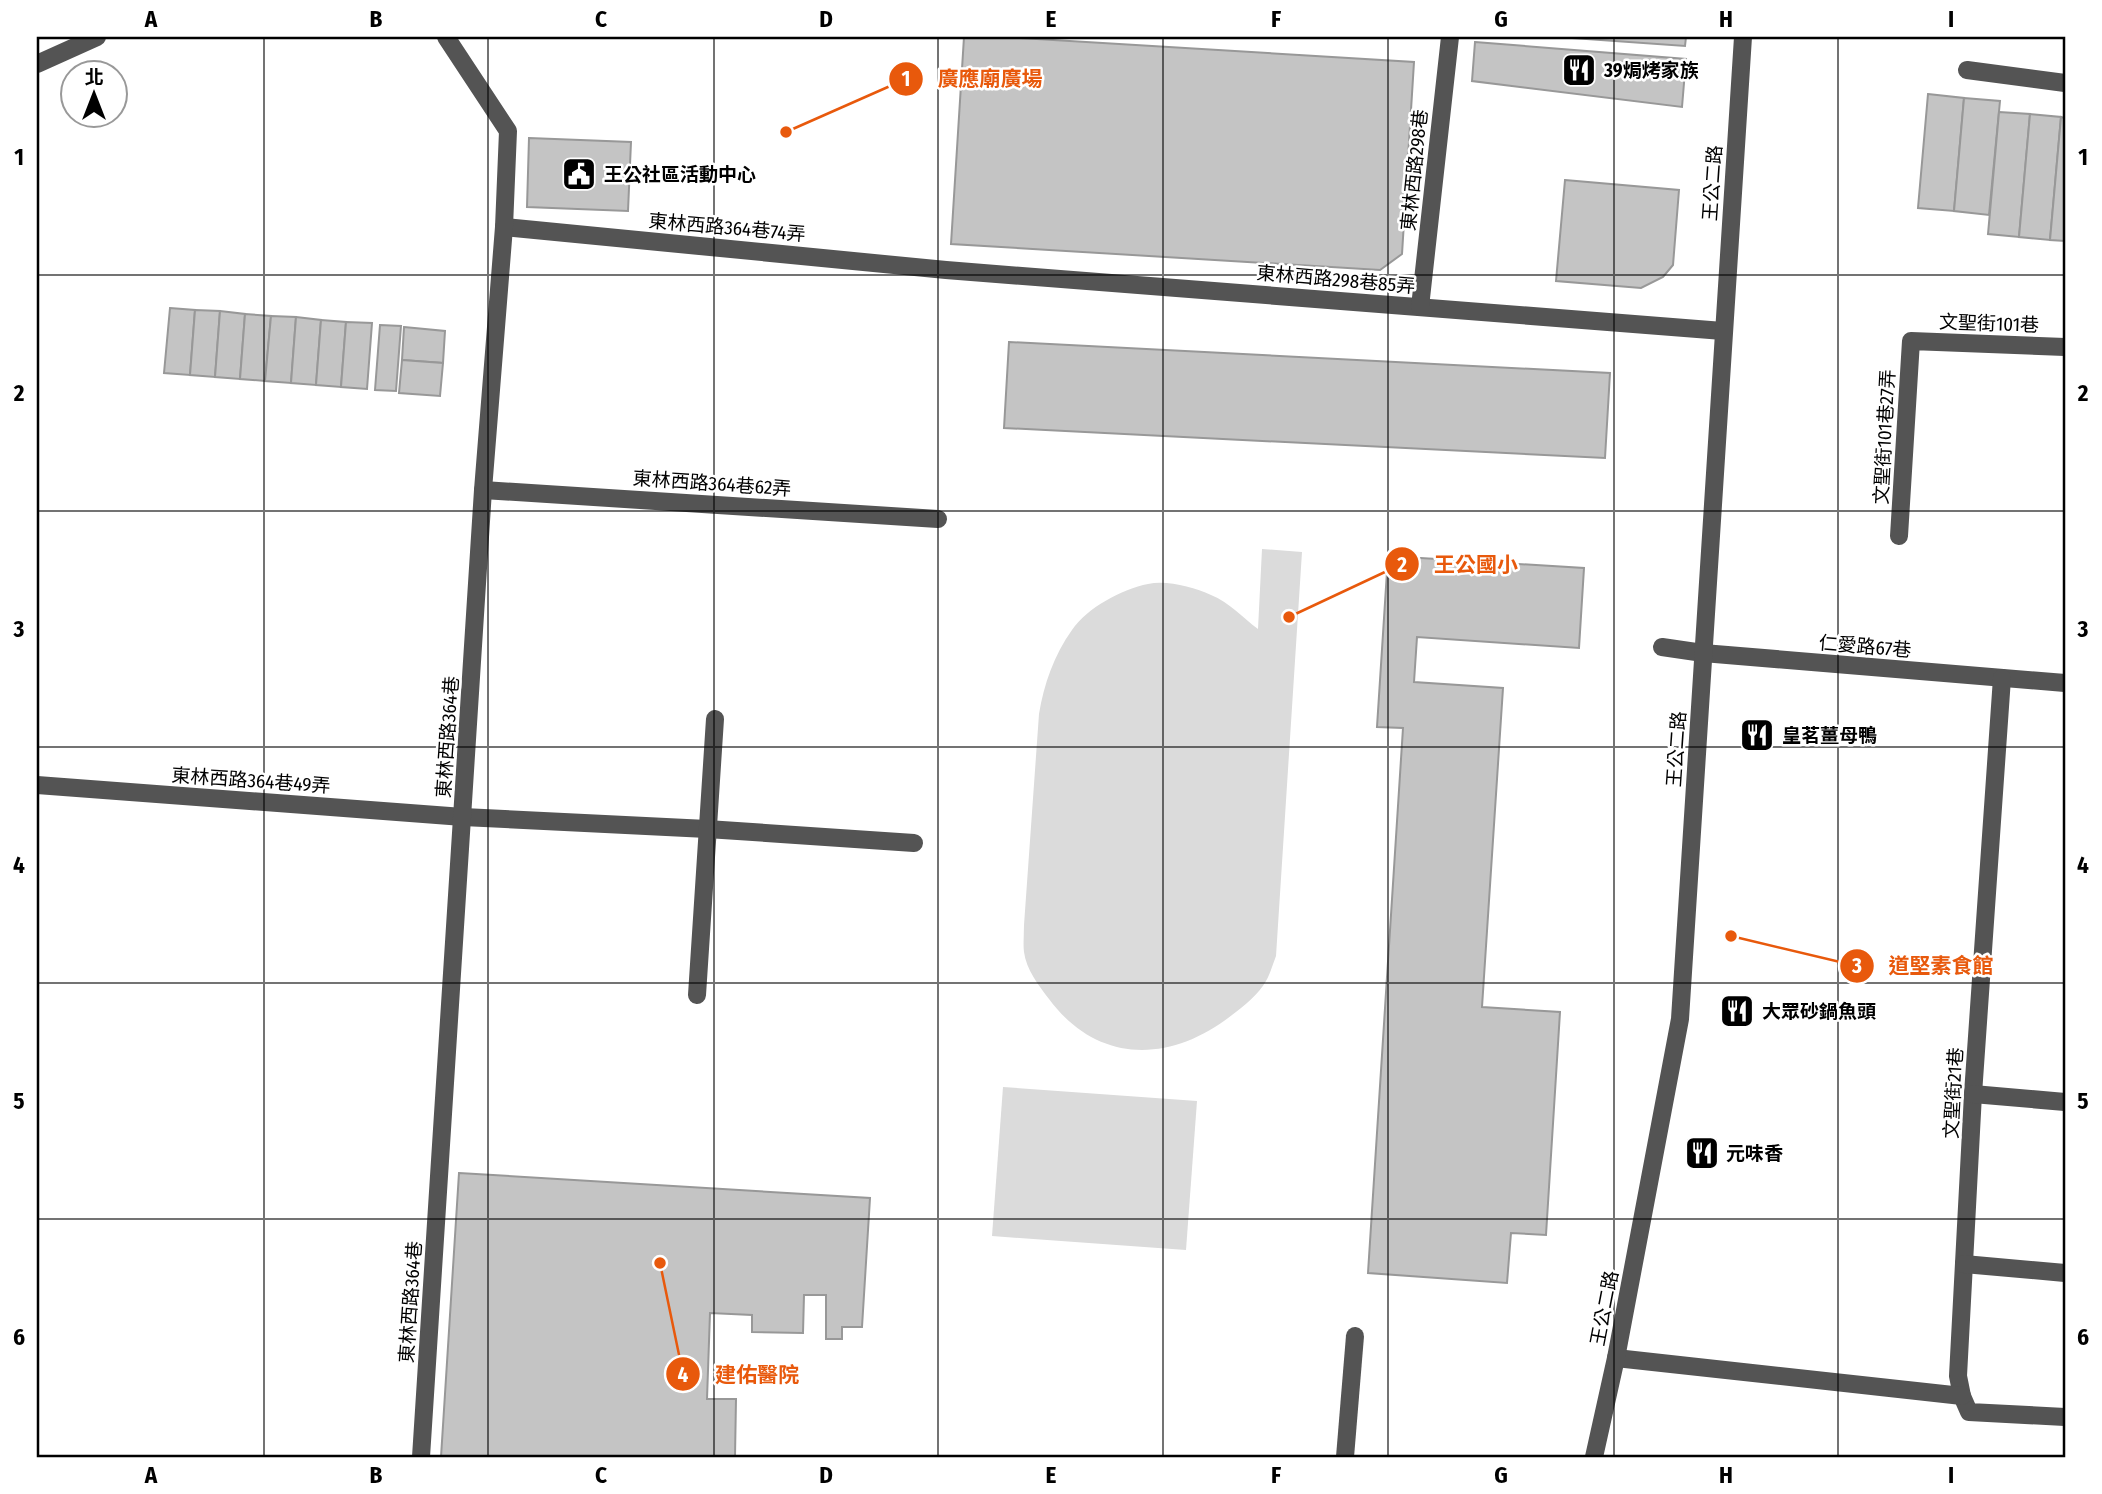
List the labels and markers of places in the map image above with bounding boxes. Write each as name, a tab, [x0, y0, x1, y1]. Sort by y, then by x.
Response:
restaurant icon: 39焗烤家族	[1560, 51, 1598, 89]
callout: 廣應廟廣場	[888, 58, 1056, 100]
place label: 39焗烤家族	[1603, 59, 1699, 82]
public building icon: 王公社區活動中心	[560, 155, 598, 193]
place label: 王公社區活動中心	[604, 163, 756, 186]
callout: 王公國小	[1385, 543, 1532, 585]
restaurant icon: 皇茗薑母鴨	[1738, 716, 1776, 754]
place label: 皇茗薑母鴨	[1782, 724, 1877, 747]
callout: 道堅素食館	[1839, 945, 2007, 987]
restaurant icon: 大眾砂鍋魚頭	[1718, 992, 1756, 1030]
place label: 大眾砂鍋魚頭	[1762, 1000, 1876, 1023]
restaurant icon: 元味香	[1683, 1134, 1721, 1172]
place label: 元味香	[1726, 1142, 1783, 1165]
callout: 建佑醫院	[666, 1353, 813, 1395]

